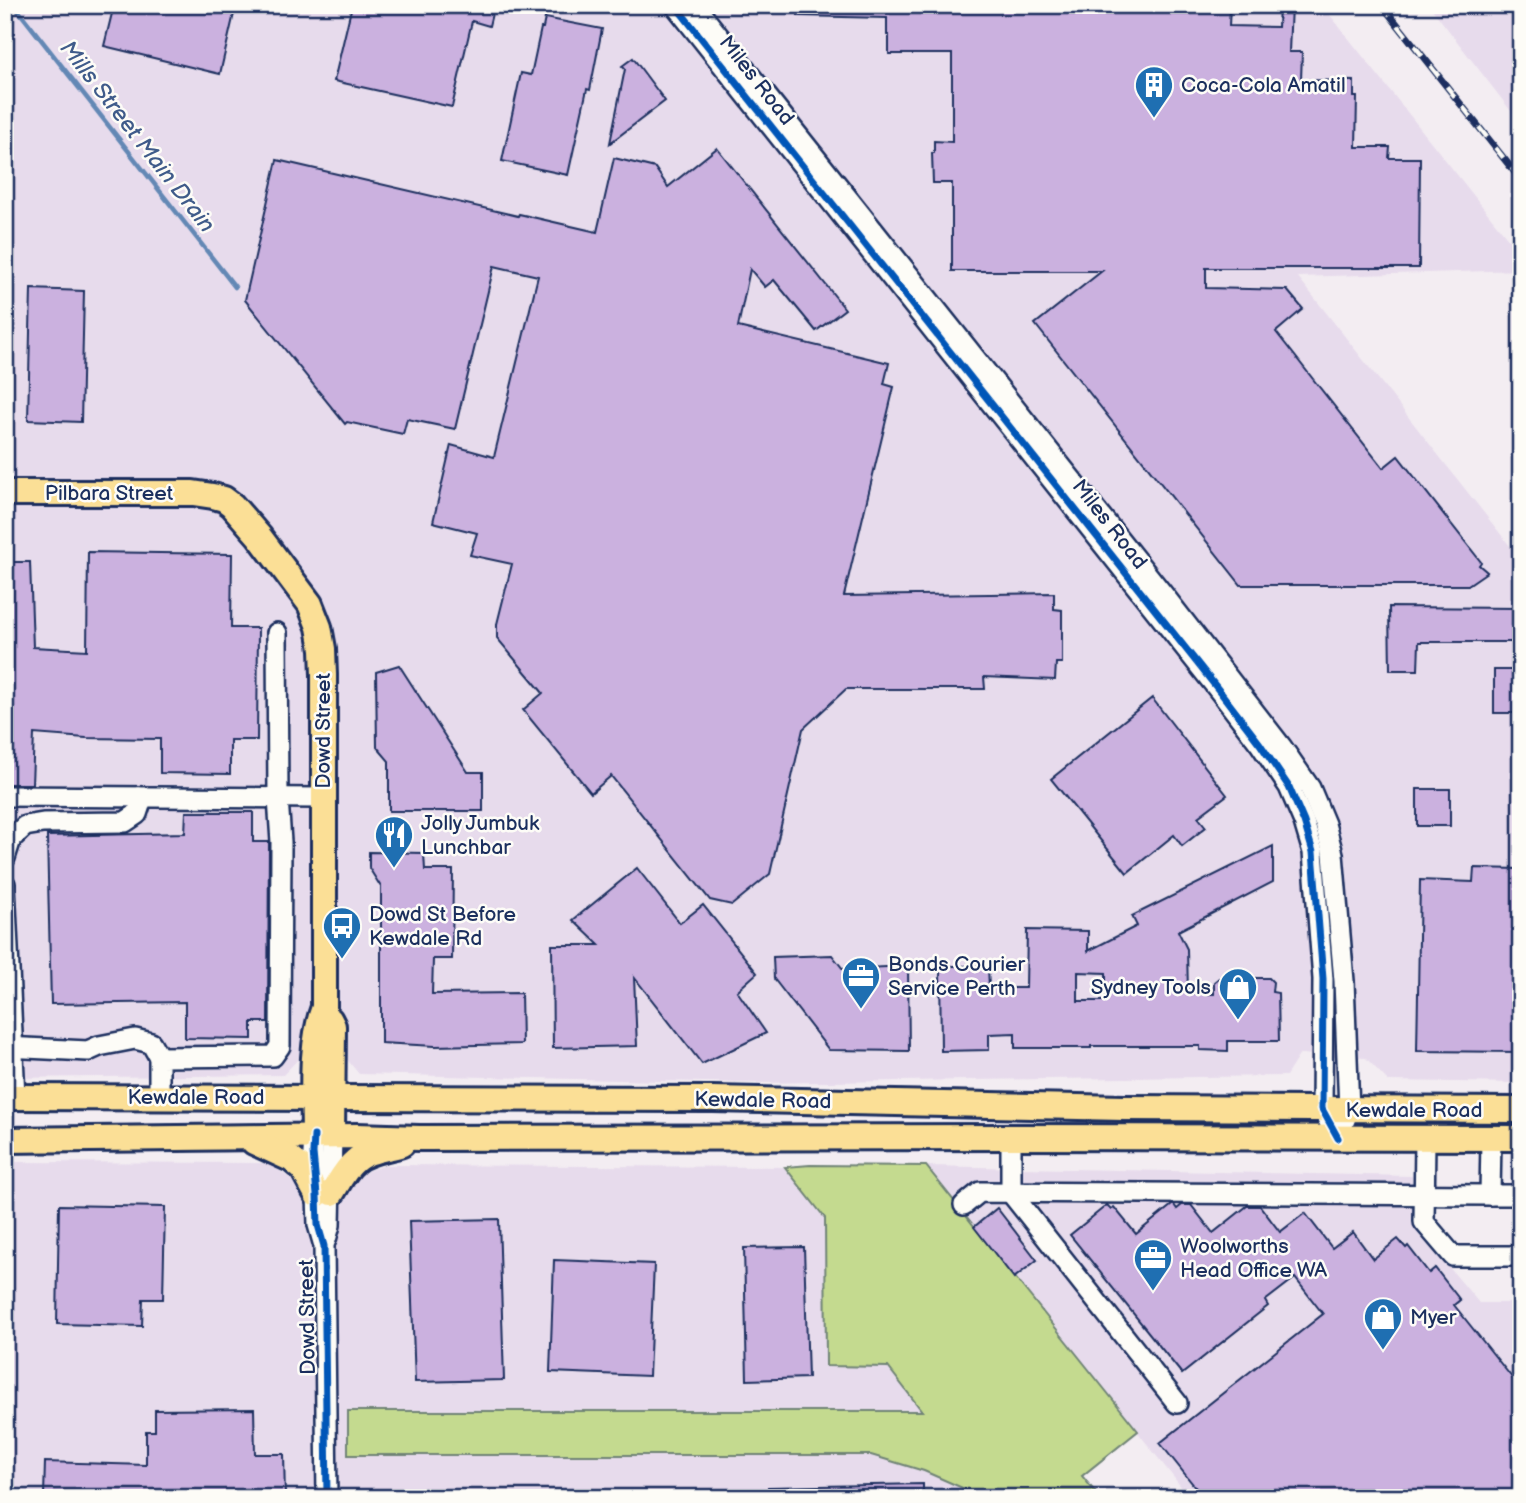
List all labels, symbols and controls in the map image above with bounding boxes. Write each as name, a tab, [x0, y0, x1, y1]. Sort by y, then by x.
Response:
street label: Miles Road	[714, 31, 799, 130]
water label: Mills Street Main Drain	[54, 35, 221, 238]
building icon: Coca-Cola Amatil	[1133, 64, 1175, 119]
place label: Coca-Cola Amatil	[1181, 73, 1346, 98]
street label: Miles Road	[1067, 475, 1152, 574]
street label: Pilbara Street	[45, 481, 174, 506]
street label: Dowd Street	[311, 673, 336, 789]
place label: Jolly Jumbuk Lunchbar	[421, 811, 540, 860]
restaurant icon: Jolly Jumbuk Lunchbar	[373, 814, 415, 869]
place label: Dowd St Before Kewdale Rd	[369, 902, 516, 951]
bus stop icon: Dowd St Before Kewdale Rd	[321, 905, 363, 960]
place label: Bonds Courier Service Perth	[888, 952, 1026, 1001]
office icon: Bonds Courier Service Perth	[840, 955, 882, 1010]
shop icon: Sydney Tools	[1217, 966, 1259, 1021]
place label: Sydney Tools	[1091, 975, 1211, 1000]
street label: Kewdale Road	[127, 1085, 265, 1110]
street label: Kewdale Road	[694, 1087, 832, 1114]
street label: Kewdale Road	[1345, 1098, 1483, 1123]
place label: Woolworths Head Office WA	[1180, 1234, 1327, 1283]
office icon: Woolworths Head Office WA	[1132, 1237, 1174, 1292]
street label: Dowd Street	[294, 1258, 321, 1375]
shop icon: Myer	[1362, 1296, 1404, 1351]
place label: Myer	[1410, 1305, 1457, 1330]

